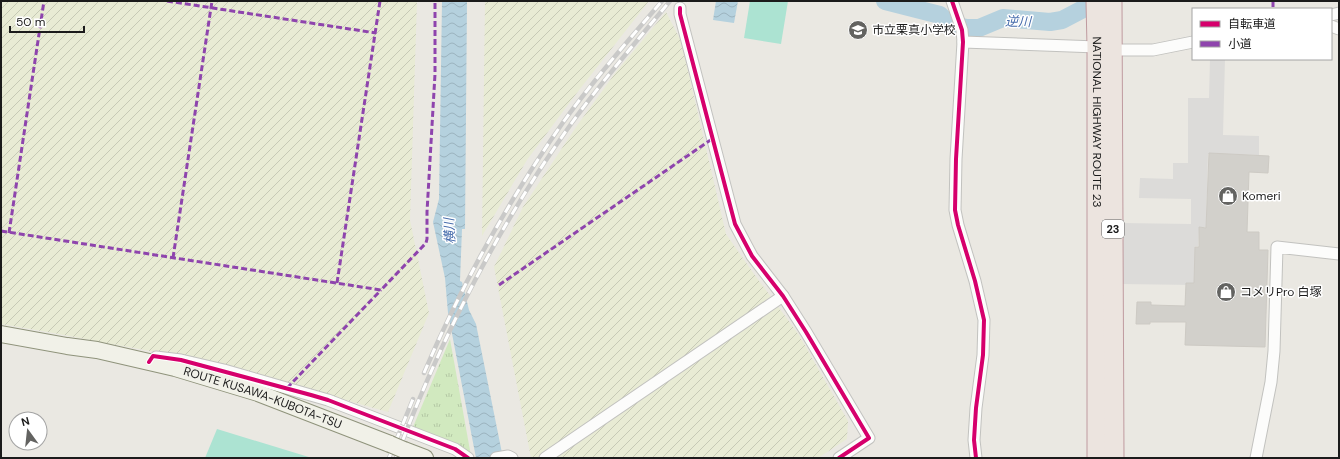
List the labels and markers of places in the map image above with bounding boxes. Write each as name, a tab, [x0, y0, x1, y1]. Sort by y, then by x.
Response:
school or university icon: 市立栗真小学校	[847, 19, 869, 41]
place label: 市立栗真小学校	[872, 22, 956, 38]
shop icon: Komeri	[1217, 185, 1239, 207]
place label: Komeri	[1242, 188, 1281, 204]
shop icon: コメリPro 白塚	[1215, 281, 1237, 303]
place label: コメリPro 白塚	[1240, 284, 1321, 300]

